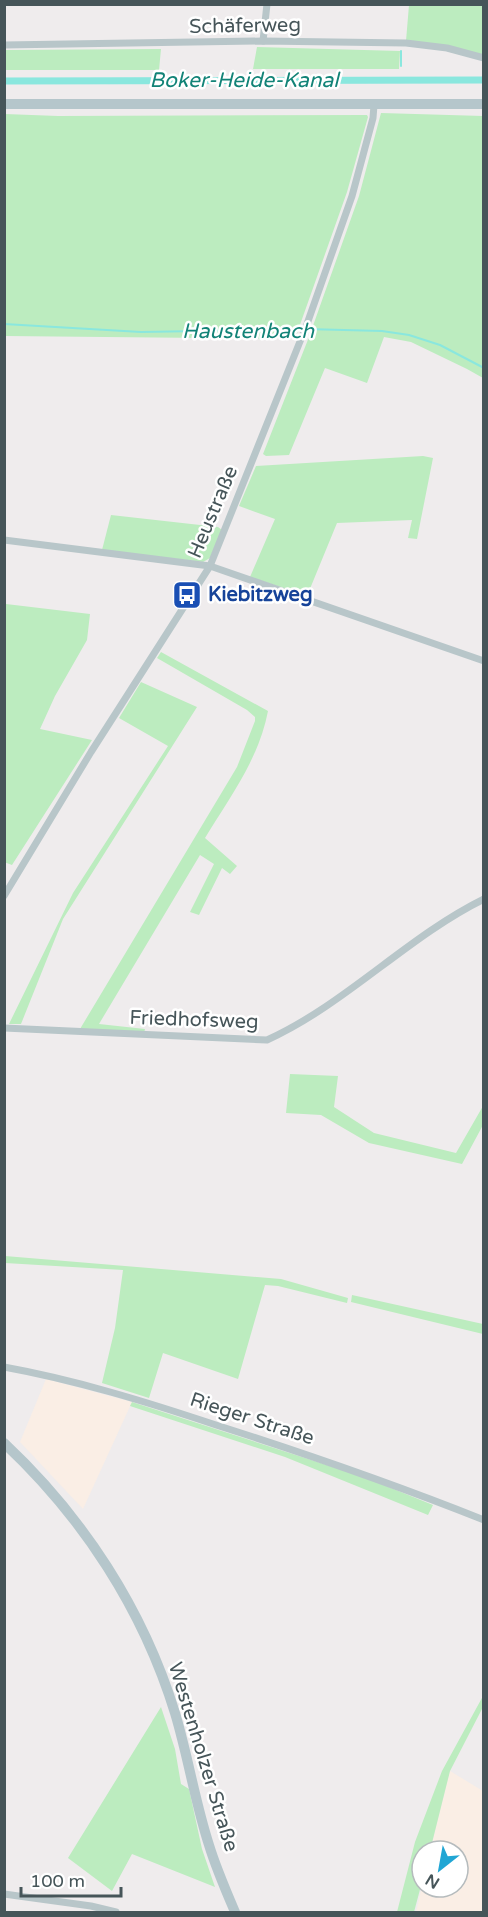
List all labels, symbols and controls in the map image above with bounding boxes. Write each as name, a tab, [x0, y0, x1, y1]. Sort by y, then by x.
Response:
street label: Schäferweg	[189, 13, 301, 39]
water label: Boker-Heide-Kanal	[149, 68, 341, 93]
water label: Haustenbach	[182, 319, 315, 344]
street label: Heustraße	[183, 462, 243, 562]
bus stop icon: Kiebitzweg	[171, 579, 203, 611]
place label: Kiebitzweg	[208, 583, 313, 607]
street label: Friedhofsweg	[129, 1006, 259, 1034]
street label: Rieger Straße	[187, 1388, 317, 1450]
street label: Westenholzer Straße	[163, 1660, 243, 1854]
north arrow	[410, 1839, 470, 1899]
scale bar	[21, 1860, 122, 1898]
text: N	[422, 1869, 443, 1893]
text: 100 m	[30, 1870, 85, 1892]

